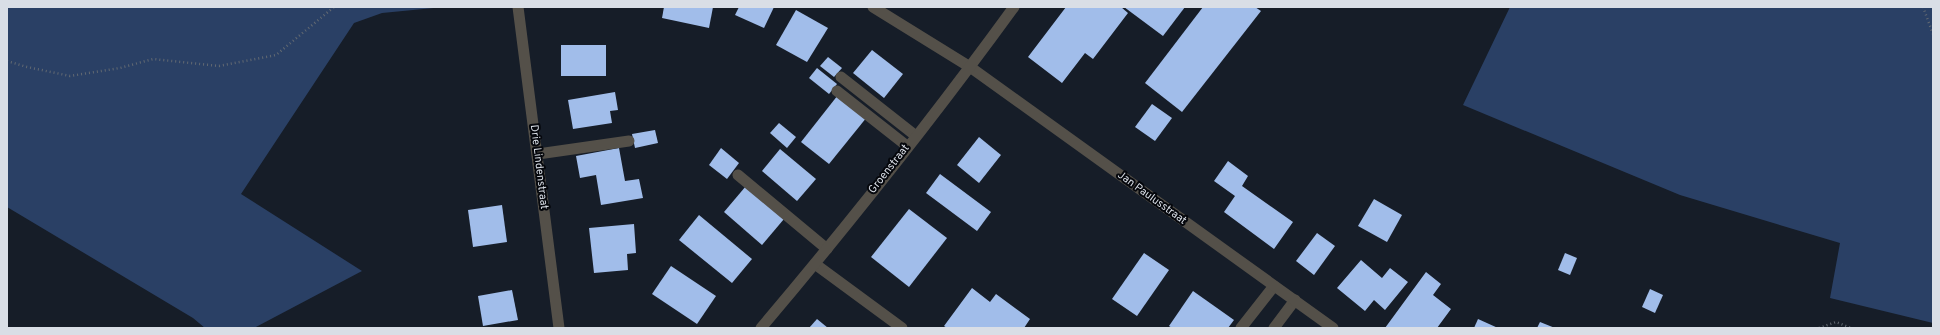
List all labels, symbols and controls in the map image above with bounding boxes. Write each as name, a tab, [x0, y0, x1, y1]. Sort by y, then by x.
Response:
street label: Drie Lindenstraat	[527, 124, 551, 210]
street label: Groenstraat	[865, 142, 913, 196]
street label: Jan Paulusstraat	[1115, 168, 1189, 228]

